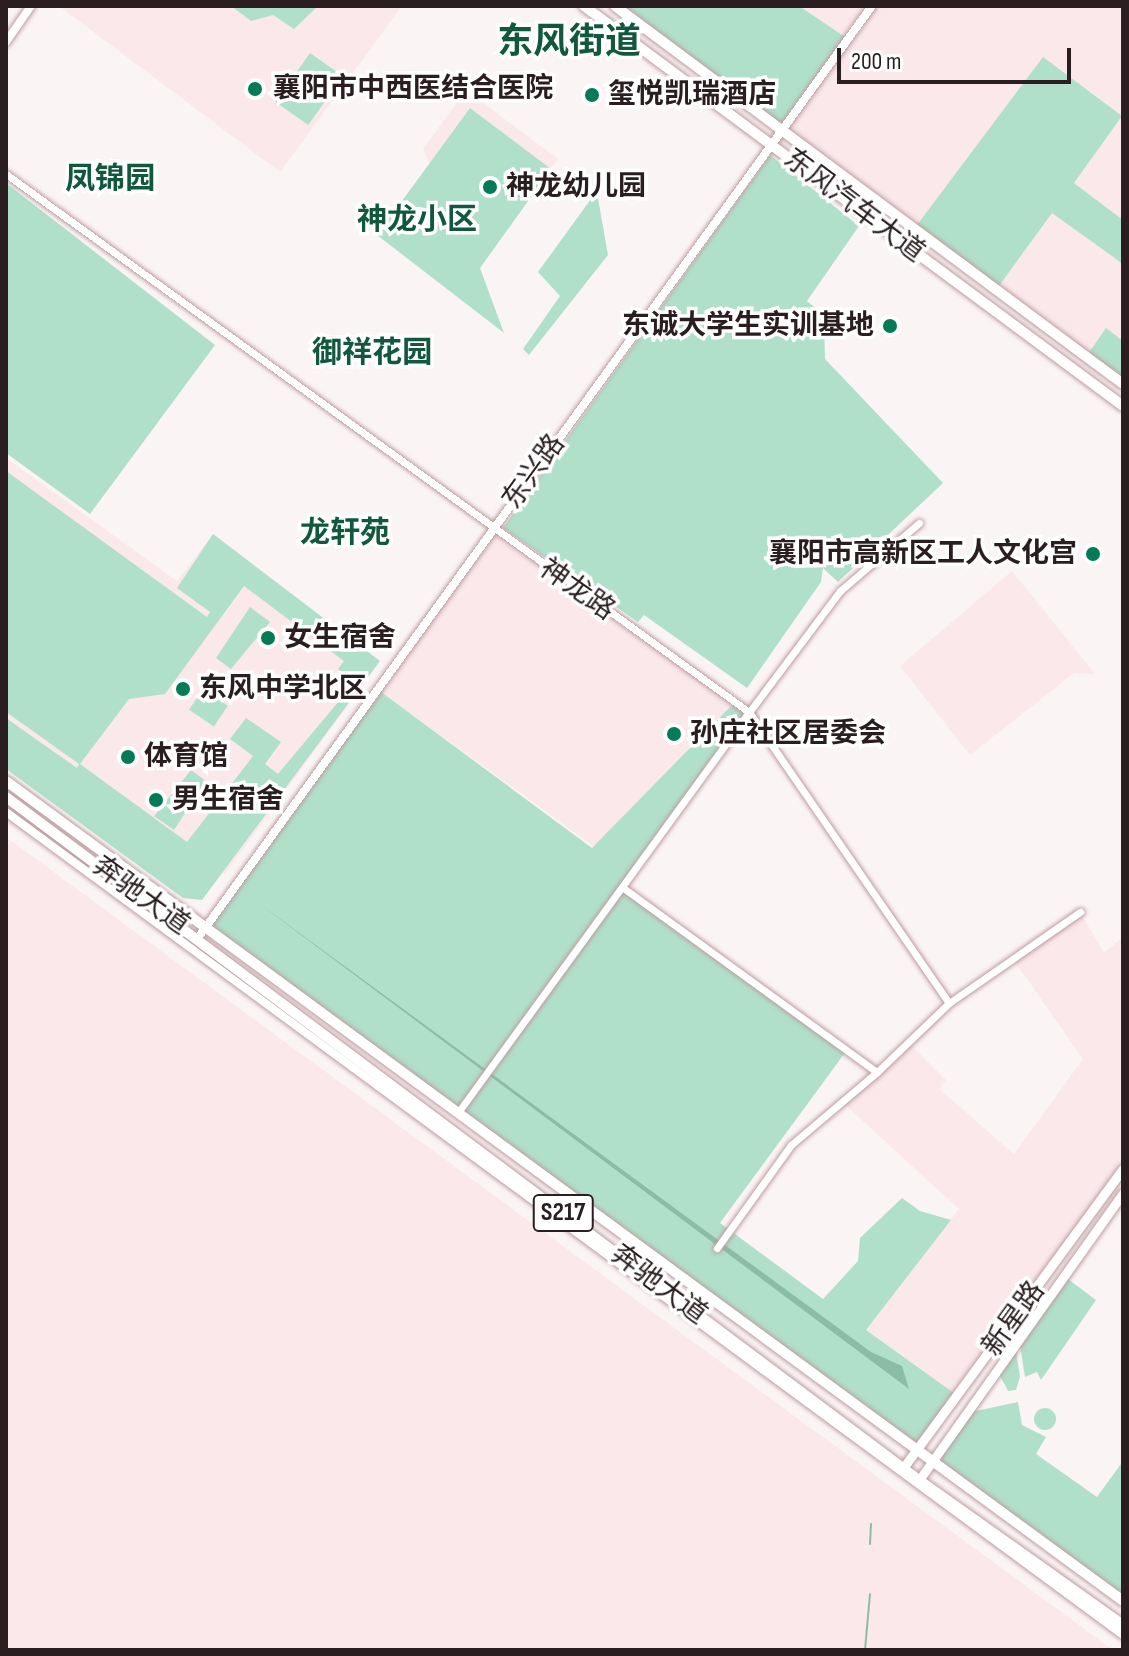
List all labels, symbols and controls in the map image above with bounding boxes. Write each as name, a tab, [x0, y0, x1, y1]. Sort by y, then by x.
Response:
district label: 东风街道	[497, 21, 641, 65]
scale bar	[841, 32, 1075, 82]
text: 200 m	[851, 47, 902, 76]
place label: 襄阳市中西医结合医院	[273, 72, 553, 106]
marker: 襄阳市中西医结合医院	[244, 78, 266, 100]
place label: 玺悦凯瑞酒店	[608, 78, 776, 112]
marker: 玺悦凯瑞酒店	[583, 86, 601, 104]
street label: 东风汽车大道	[777, 142, 931, 270]
district label: 凤锦园	[65, 161, 155, 197]
place label: 神龙幼儿园	[506, 170, 646, 204]
marker: 神龙幼儿园	[481, 178, 499, 196]
district label: 神龙小区	[357, 202, 477, 238]
place label: 东诚大学生实训基地	[622, 309, 874, 343]
marker: 东诚大学生实训基地	[881, 317, 899, 335]
district label: 御祥花园	[312, 335, 432, 371]
street label: 东兴路	[496, 428, 572, 516]
district label: 龙轩苑	[300, 515, 390, 551]
place label: 襄阳市高新区工人文化宫	[769, 537, 1077, 571]
marker: 襄阳市高新区工人文化宫	[1084, 545, 1102, 563]
street label: 神龙路	[533, 552, 621, 628]
place label: 女生宿舍	[284, 621, 396, 655]
marker: 女生宿舍	[259, 629, 277, 647]
place label: 东风中学北区	[199, 672, 367, 706]
marker: 东风中学北区	[174, 680, 192, 698]
place label: 孙庄社区居委会	[690, 717, 886, 751]
marker: 孙庄社区居委会	[665, 725, 683, 743]
place label: 体育馆	[144, 740, 228, 774]
marker: 体育馆	[119, 748, 137, 766]
place label: 男生宿舍	[172, 783, 284, 817]
marker: 男生宿舍	[147, 791, 165, 809]
street label: 奔驰大道	[86, 849, 196, 943]
road number: S217	[531, 1191, 595, 1235]
street label: 奔驰大道	[604, 1238, 714, 1332]
street label: 新星路	[976, 1275, 1052, 1363]

